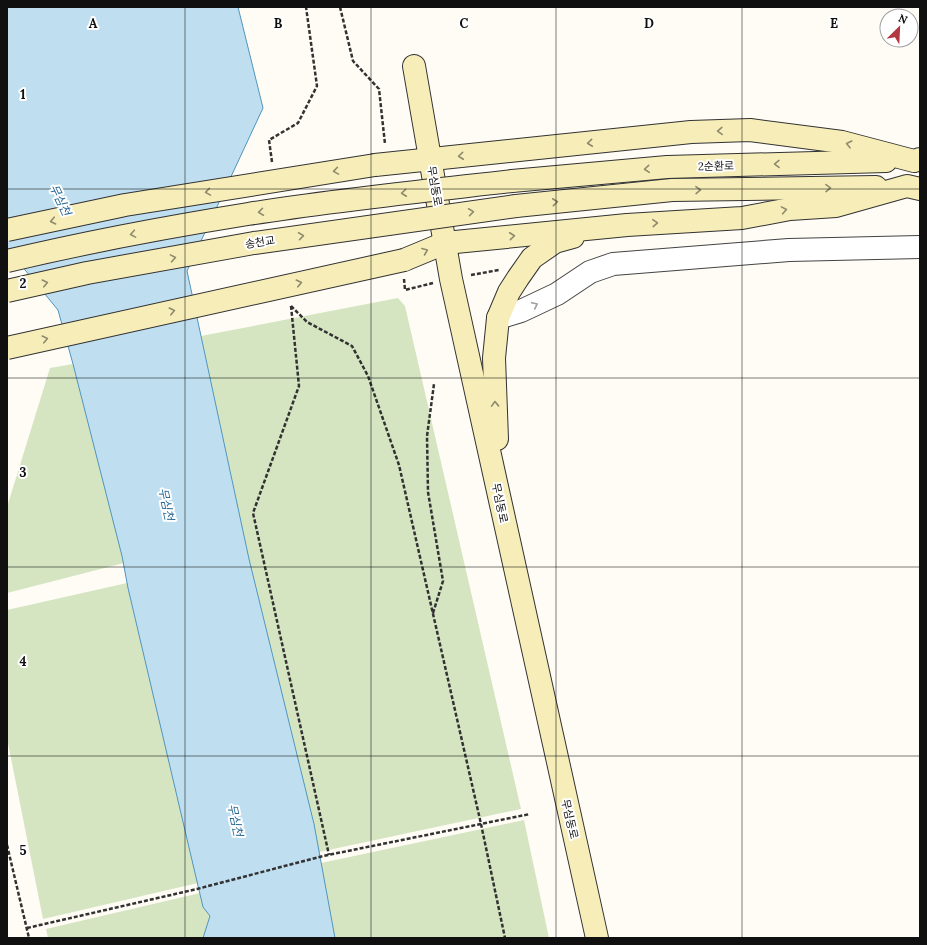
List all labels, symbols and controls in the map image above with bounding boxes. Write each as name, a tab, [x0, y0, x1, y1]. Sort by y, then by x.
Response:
north arrow	[879, 8, 919, 48]
text: N	[896, 11, 910, 27]
text: A	[89, 15, 98, 32]
text: B	[274, 15, 283, 32]
text: C	[460, 15, 469, 32]
text: D	[644, 15, 654, 32]
text: E	[830, 15, 838, 32]
text: 1	[20, 86, 26, 103]
one-way arrow	[717, 127, 723, 136]
one-way arrow	[587, 138, 593, 147]
one-way arrow	[846, 140, 853, 149]
one-way arrow	[458, 151, 464, 160]
street label: 2순환로	[698, 159, 734, 173]
one-way arrow	[774, 160, 780, 168]
one-way arrow	[644, 164, 650, 173]
street label: 무심동로	[425, 165, 445, 207]
one-way arrow	[333, 166, 339, 175]
water label: 무심천	[46, 182, 75, 220]
one-way arrow	[825, 184, 831, 192]
one-way arrow	[695, 186, 701, 194]
one-way arrow	[205, 187, 211, 196]
one-way arrow	[401, 188, 407, 197]
one-way arrow	[552, 198, 558, 207]
one-way arrow	[781, 206, 787, 215]
one-way arrow	[258, 207, 264, 216]
one-way arrow	[468, 208, 474, 217]
one-way arrow	[49, 216, 56, 224]
one-way arrow	[652, 219, 658, 228]
one-way arrow	[130, 230, 136, 238]
one-way arrow	[298, 232, 304, 241]
one-way arrow	[509, 232, 515, 241]
street label: 송천교	[244, 233, 276, 251]
one-way arrow	[421, 248, 428, 256]
one-way arrow	[170, 254, 176, 262]
text: 2	[20, 275, 27, 292]
one-way arrow	[42, 279, 48, 287]
one-way arrow	[296, 279, 302, 287]
one-way arrow	[531, 302, 538, 310]
one-way arrow	[169, 308, 175, 316]
one-way arrow	[42, 336, 48, 344]
one-way arrow	[491, 401, 500, 407]
text: 3	[19, 464, 27, 481]
street label: 무심동로	[489, 482, 511, 524]
water label: 무심천	[156, 486, 178, 524]
text: 4	[19, 653, 27, 670]
street label: 무심동로	[559, 798, 581, 840]
water label: 무심천	[225, 802, 247, 840]
text: 5	[19, 842, 27, 859]

